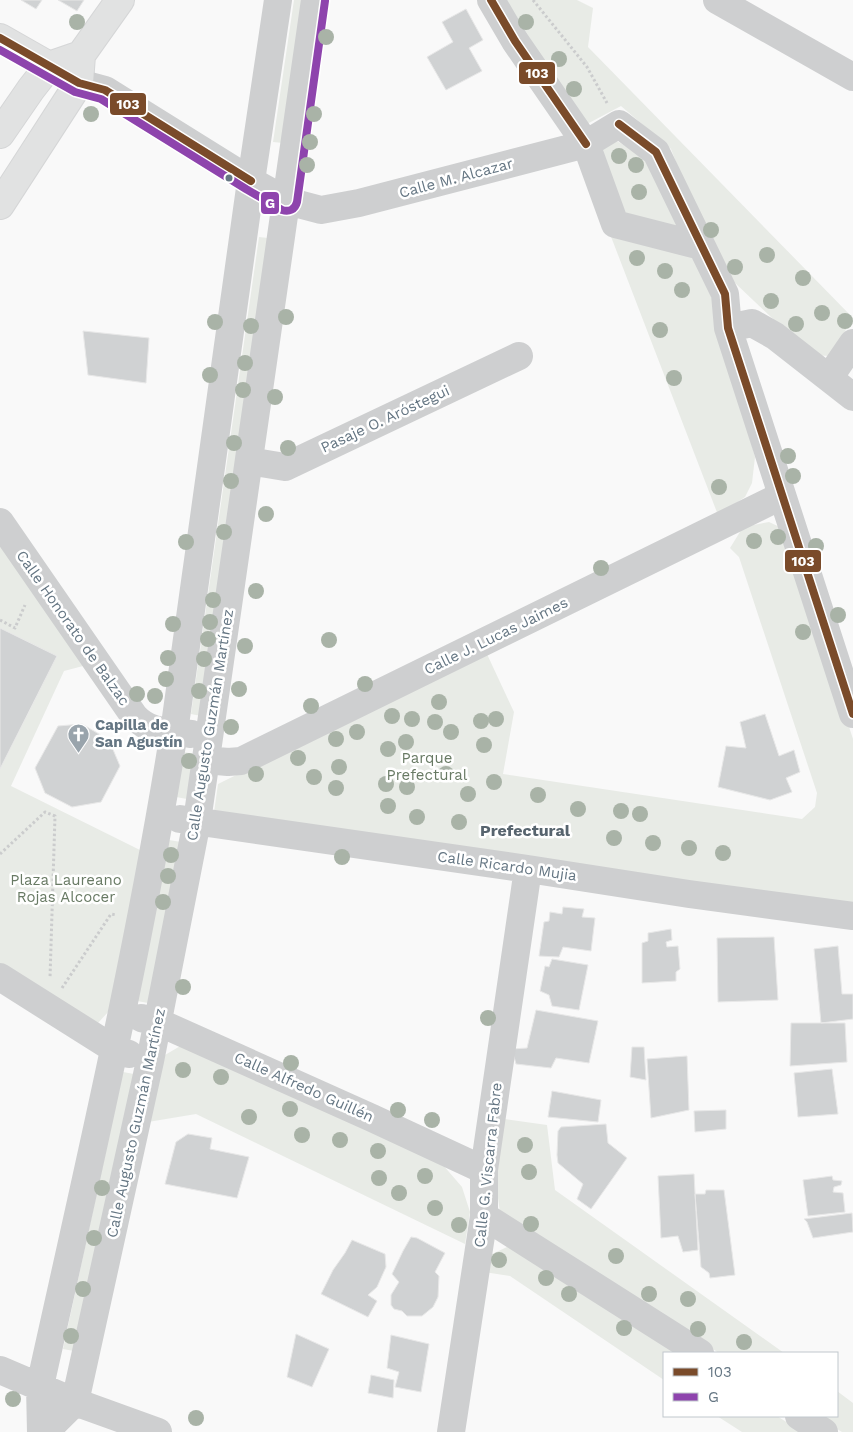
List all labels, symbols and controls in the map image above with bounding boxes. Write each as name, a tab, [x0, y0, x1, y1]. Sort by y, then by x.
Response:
line badge: 103	[518, 61, 556, 85]
text: 103	[525, 65, 549, 81]
line badge: 103	[109, 92, 147, 116]
text: 103	[116, 96, 140, 112]
street label: Calle M. Alcazar	[397, 154, 515, 202]
unlabelled marker	[224, 173, 234, 183]
line badge: G	[260, 191, 280, 215]
text: G	[265, 195, 275, 211]
street label: Pasaje O. Aróstegui	[318, 381, 452, 457]
street label: Calle Honorato de Balzac	[12, 547, 134, 709]
line badge: 103	[784, 549, 822, 573]
text: 103	[791, 553, 815, 569]
street label: Calle J. Lucas Jaimes	[421, 593, 571, 679]
street label: Calle Augusto Guzmán Martínez	[183, 608, 237, 842]
place label: Capilla de San Agustín	[95, 716, 183, 751]
church icon: Capilla de San Agustín	[67, 722, 91, 753]
park label: Parque Prefectural	[387, 749, 468, 784]
district label: Prefectural	[480, 821, 571, 840]
street label: Calle Ricardo Mujia	[436, 847, 578, 885]
park label: Plaza Laureano Rojas Alcocer	[10, 871, 122, 906]
street label: Calle Augusto Guzmán Martínez	[103, 1007, 169, 1239]
street label: Calle Alfredo Guillén	[231, 1048, 377, 1126]
street label: Calle G. Viscarra Fabre	[470, 1082, 506, 1248]
legend	[663, 1352, 838, 1417]
text: 103	[708, 1363, 732, 1381]
text: G	[708, 1388, 719, 1406]

